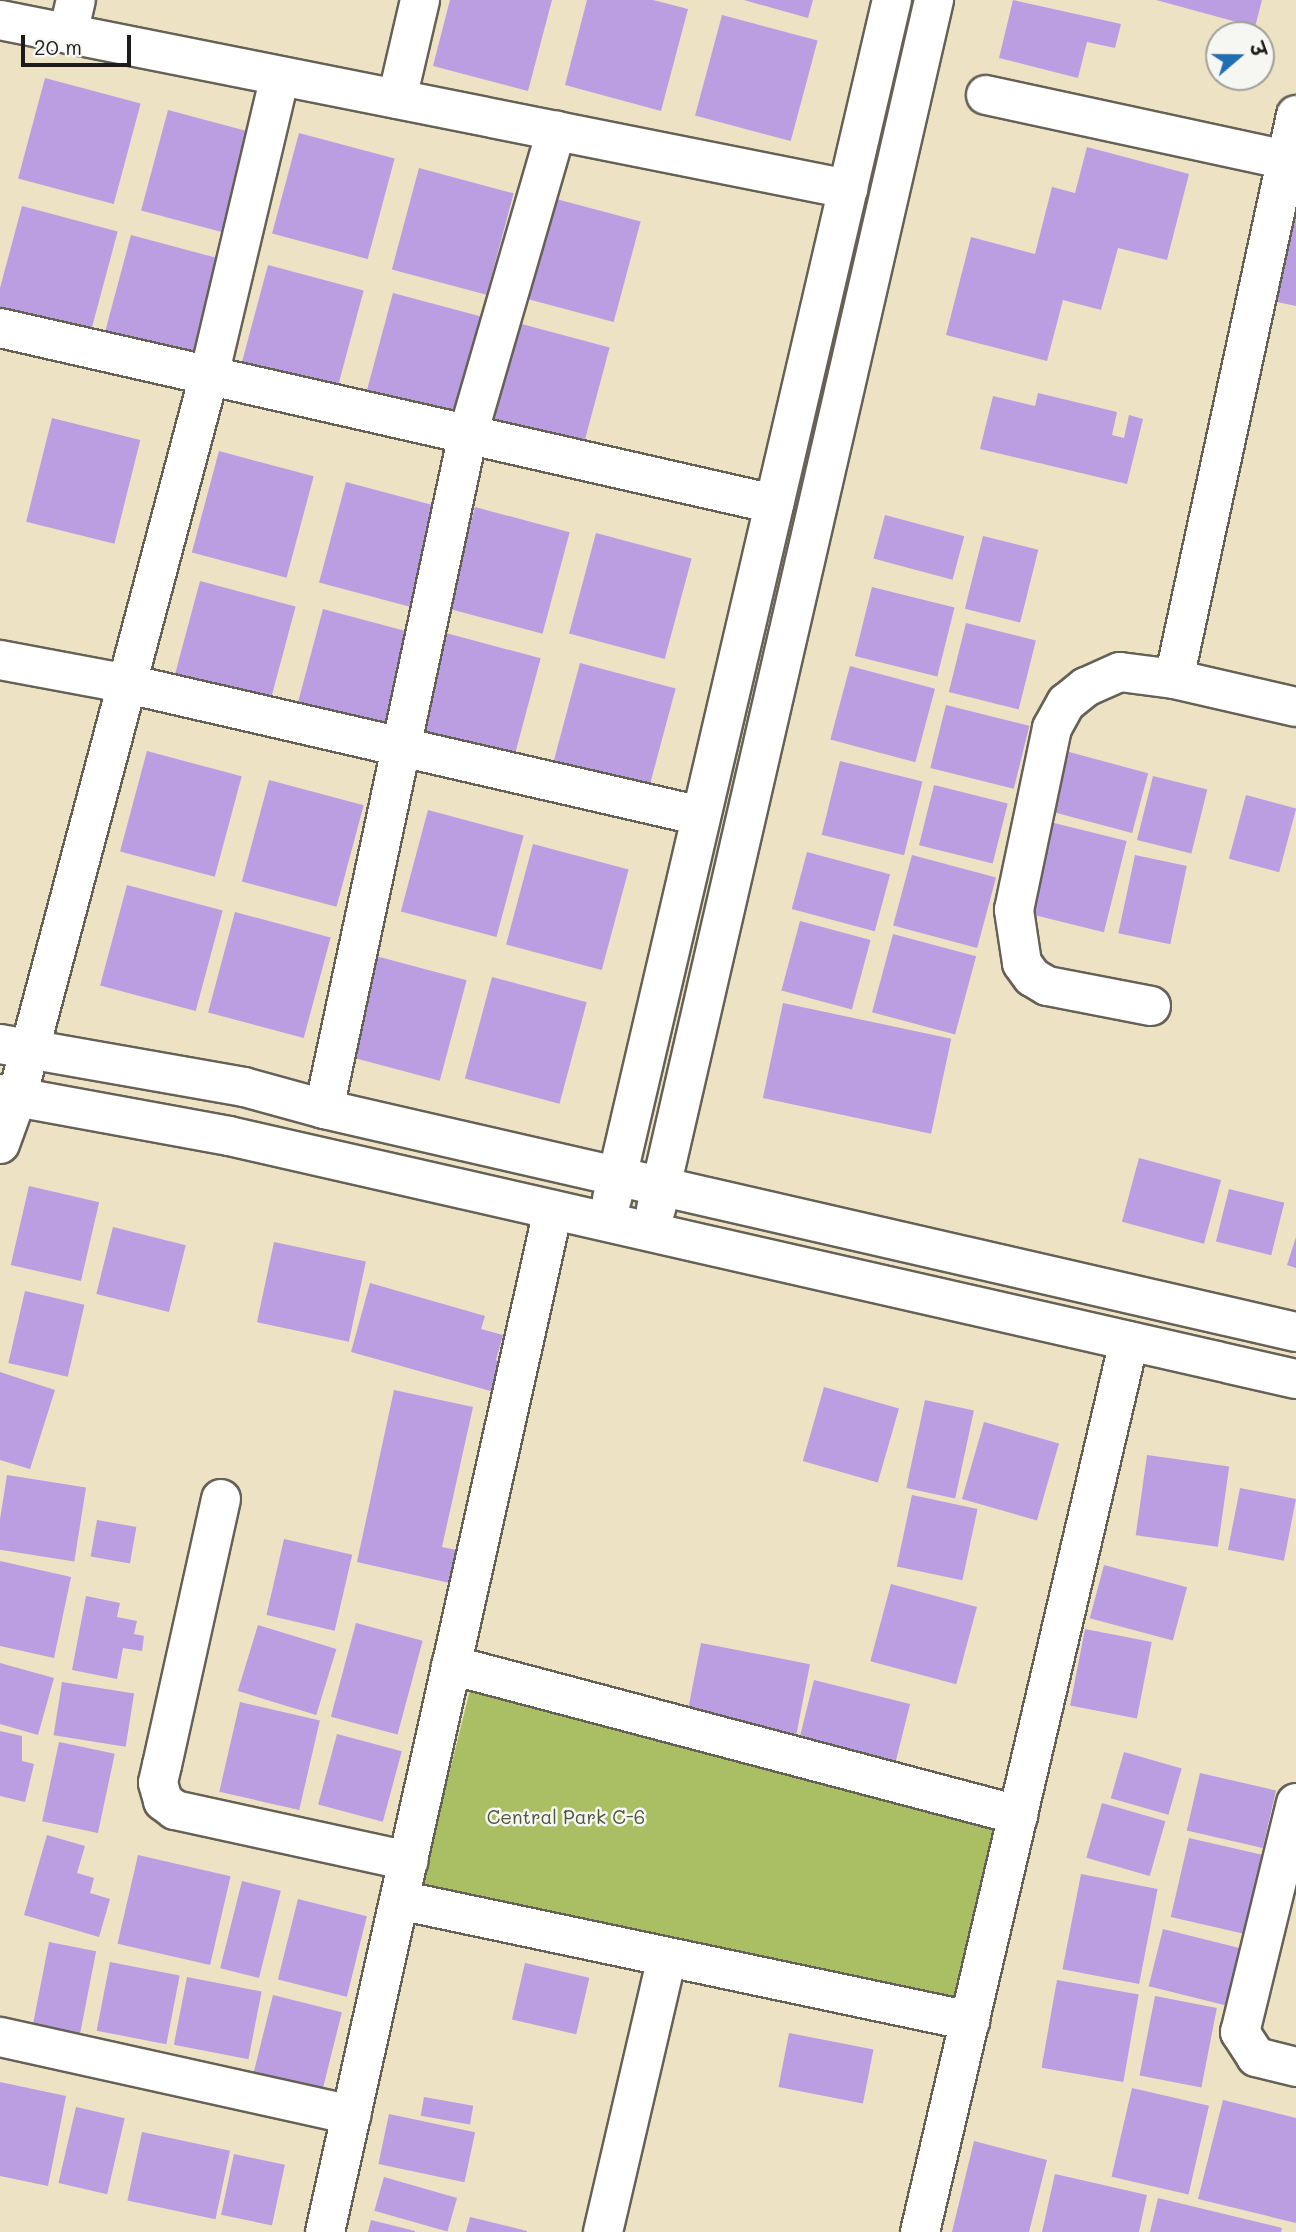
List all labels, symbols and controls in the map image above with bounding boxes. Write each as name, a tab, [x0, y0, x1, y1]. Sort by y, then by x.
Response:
scale bar	[24, 21, 135, 65]
north arrow	[1205, 21, 1275, 91]
text: 20 m	[34, 33, 82, 60]
text: उ	[1244, 39, 1272, 60]
park label: Central Park C-6	[487, 1806, 645, 1828]

